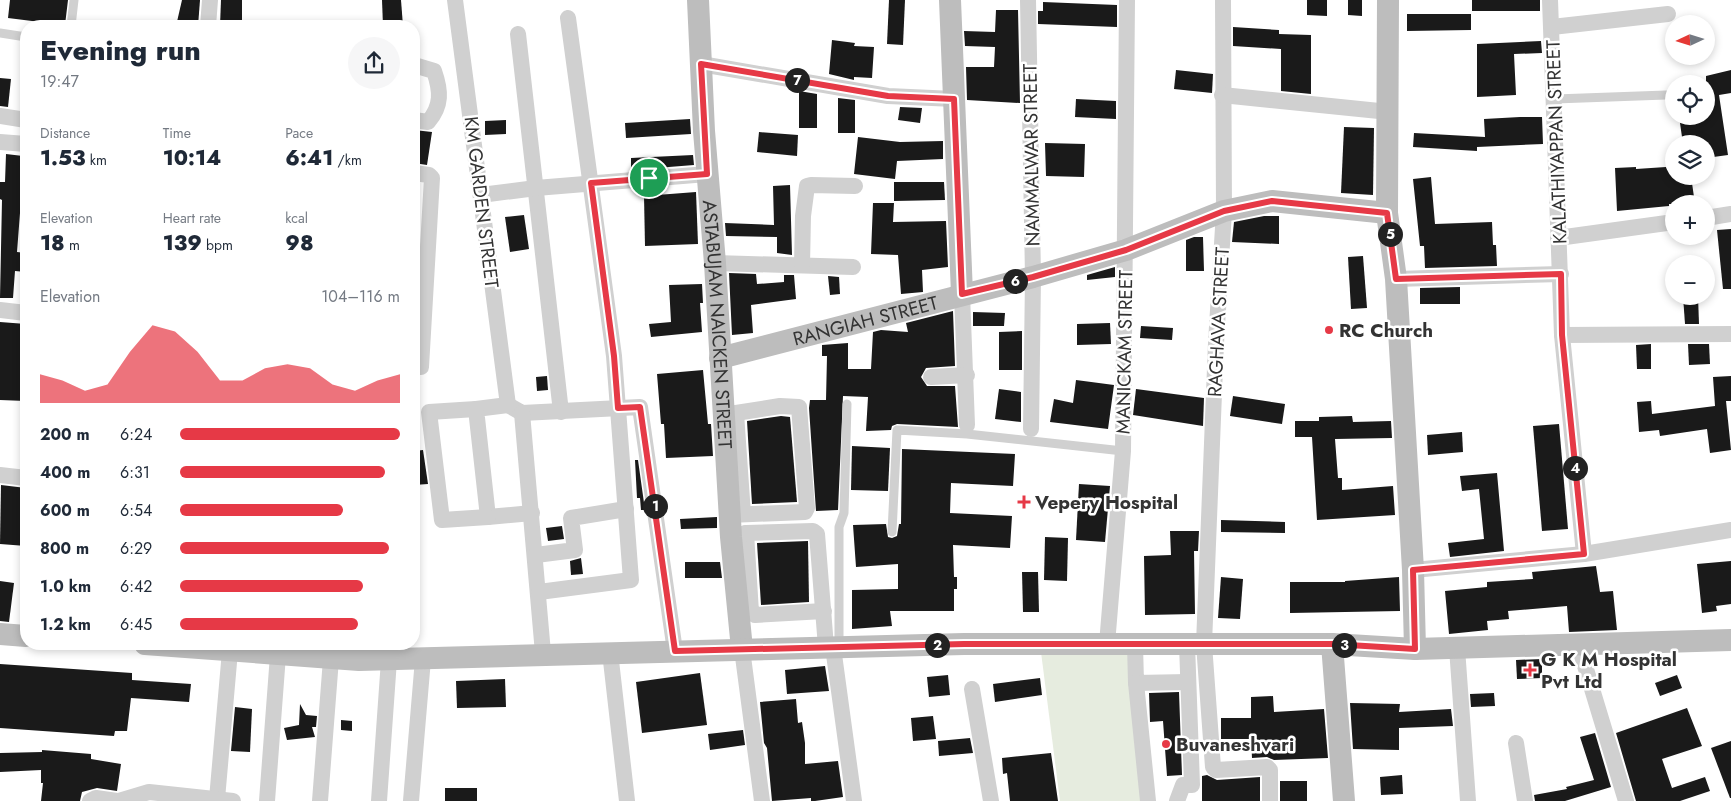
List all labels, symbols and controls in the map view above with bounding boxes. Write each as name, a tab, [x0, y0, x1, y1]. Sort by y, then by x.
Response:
north arrow	[1665, 15, 1715, 65]
map controls	[1665, 15, 1715, 305]
text: Evening run	[40, 30, 201, 71]
button: share	[348, 37, 400, 89]
street label: KALATHIYAPPAN STREET	[1539, 39, 1574, 244]
street label: NAMMALWAR STREET	[1016, 63, 1047, 247]
pin: 7	[784, 68, 810, 92]
text: 19:47	[40, 70, 79, 93]
text: 7	[793, 70, 802, 90]
button: locate	[1665, 75, 1715, 125]
street label: KM GARDEN STREET	[458, 115, 505, 290]
text: Distance	[40, 123, 90, 143]
text: Time	[163, 123, 191, 143]
text: Pace	[285, 123, 313, 143]
button: layers	[1665, 135, 1715, 185]
text: 1.53	[40, 143, 86, 173]
text: 10:14	[163, 143, 221, 173]
text: 6:41	[285, 143, 333, 173]
text: km	[86, 150, 107, 170]
text: /km	[333, 150, 362, 170]
pin	[628, 157, 670, 199]
icon: arrive	[635, 164, 663, 192]
button: +	[1665, 195, 1715, 245]
street label: ASTABUJAM NAICKEN STREET	[696, 199, 739, 450]
text: Elevation	[40, 208, 93, 228]
text: Heart rate	[163, 208, 221, 228]
text: kcal	[285, 208, 308, 228]
pin: 5	[1378, 222, 1402, 246]
text: 5	[1386, 224, 1395, 244]
text: 18	[40, 228, 65, 258]
text: 139	[163, 228, 202, 258]
text: 98	[285, 228, 314, 258]
text: m	[65, 235, 80, 255]
text: bpm	[202, 235, 233, 255]
street label: RAGHAVA STREET	[1201, 246, 1236, 398]
button: −	[1665, 255, 1715, 305]
pin: 6	[1002, 268, 1028, 294]
street label: MANICKAM STREET	[1110, 269, 1139, 434]
text: 6	[1011, 271, 1020, 291]
text: Elevation	[40, 285, 100, 308]
text: 104–116 m	[321, 285, 400, 308]
street label: RANGIAH STREET	[790, 289, 941, 353]
place label: RC Church	[1339, 317, 1433, 344]
marker: RC Church	[1323, 324, 1335, 336]
text: 200 m	[40, 423, 90, 446]
text: 6:24	[120, 423, 152, 446]
pin: 4	[1562, 456, 1588, 480]
text: 4	[1571, 458, 1580, 478]
text: 400 m	[40, 461, 90, 484]
text: 6:31	[120, 461, 150, 484]
place label: Vepery Hospital	[1034, 489, 1178, 516]
pin: 1	[642, 494, 668, 518]
marker: Vepery Hospital	[1017, 495, 1031, 509]
text: 1	[652, 496, 659, 516]
text: 600 m	[40, 499, 90, 522]
text: 6:54	[120, 499, 152, 522]
text: 800 m	[40, 537, 89, 560]
text: 6:29	[120, 537, 152, 560]
text: 1.0 km	[40, 575, 91, 598]
text: 6:42	[120, 575, 152, 598]
text: 1.2 km	[40, 613, 91, 636]
text: 6:45	[120, 613, 152, 636]
pin: 2	[924, 632, 950, 658]
pin: 3	[1332, 632, 1356, 658]
text: 2	[933, 635, 942, 655]
text: 3	[1340, 635, 1349, 655]
place label: G K M Hospital Pvt Ltd	[1541, 646, 1677, 695]
marker: G K M Hospital Pvt Ltd	[1523, 663, 1537, 677]
place label: Buvaneshvari	[1176, 731, 1294, 758]
marker: Buvaneshvari	[1160, 738, 1172, 750]

